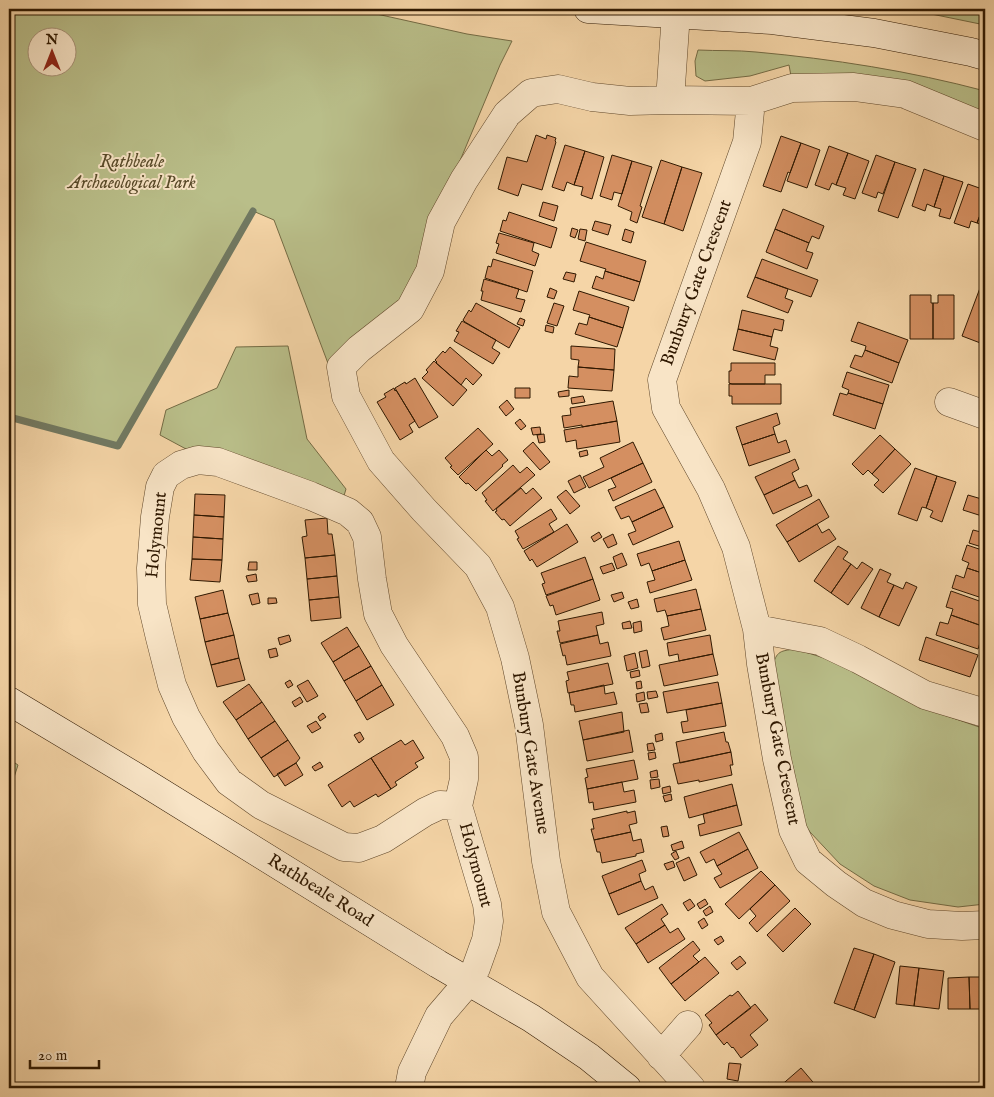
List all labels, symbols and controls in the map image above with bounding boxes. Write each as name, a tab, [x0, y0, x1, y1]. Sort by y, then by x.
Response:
north arrow	[28, 28, 78, 78]
text: N	[45, 31, 58, 49]
park label: Rathbeale Archaeological Park	[66, 151, 196, 195]
street label: Bunbury Gate Crescent	[656, 197, 738, 369]
street label: Holymount	[141, 491, 173, 579]
street label: Bunbury Gate Crescent	[749, 651, 805, 827]
street label: Bunbury Gate Avenue	[506, 670, 554, 836]
street label: Holymount	[453, 820, 497, 910]
street label: Rathbeale Road	[263, 849, 378, 933]
scale bar	[30, 1037, 99, 1069]
text: 20 m	[38, 1046, 68, 1065]

